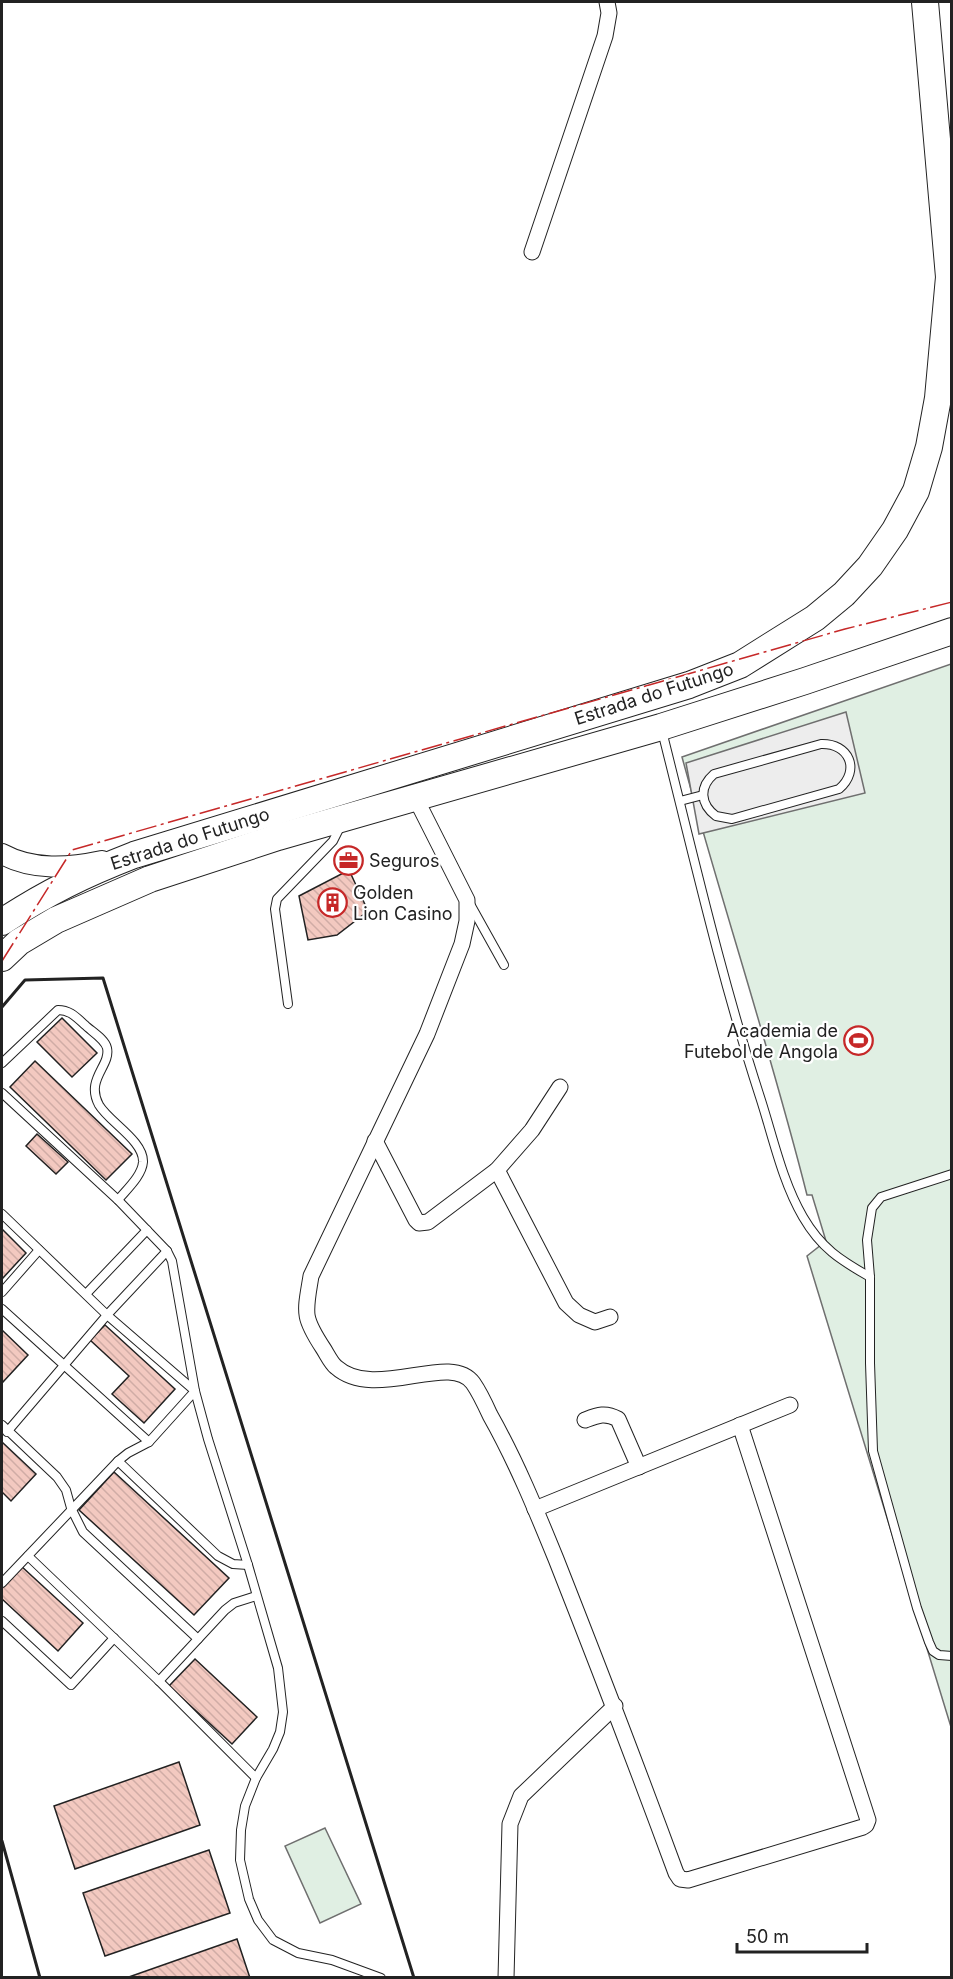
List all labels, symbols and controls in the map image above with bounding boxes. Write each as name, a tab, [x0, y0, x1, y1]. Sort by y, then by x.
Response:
street label: Estrada do Futungo	[572, 658, 736, 729]
street label: Estrada do Futungo	[108, 803, 272, 874]
office icon: Seguros	[332, 845, 364, 877]
place label: Seguros	[369, 850, 440, 871]
place label: Golden Lion Casino	[353, 882, 453, 924]
building icon: Golden Lion Casino	[316, 887, 348, 919]
place label: Academia de Futebol de Angola	[684, 1020, 838, 1062]
sports icon: Academia de Futebol de Angola	[843, 1025, 875, 1057]
scale bar	[737, 1916, 868, 1954]
text: 50 m	[746, 1926, 789, 1947]

